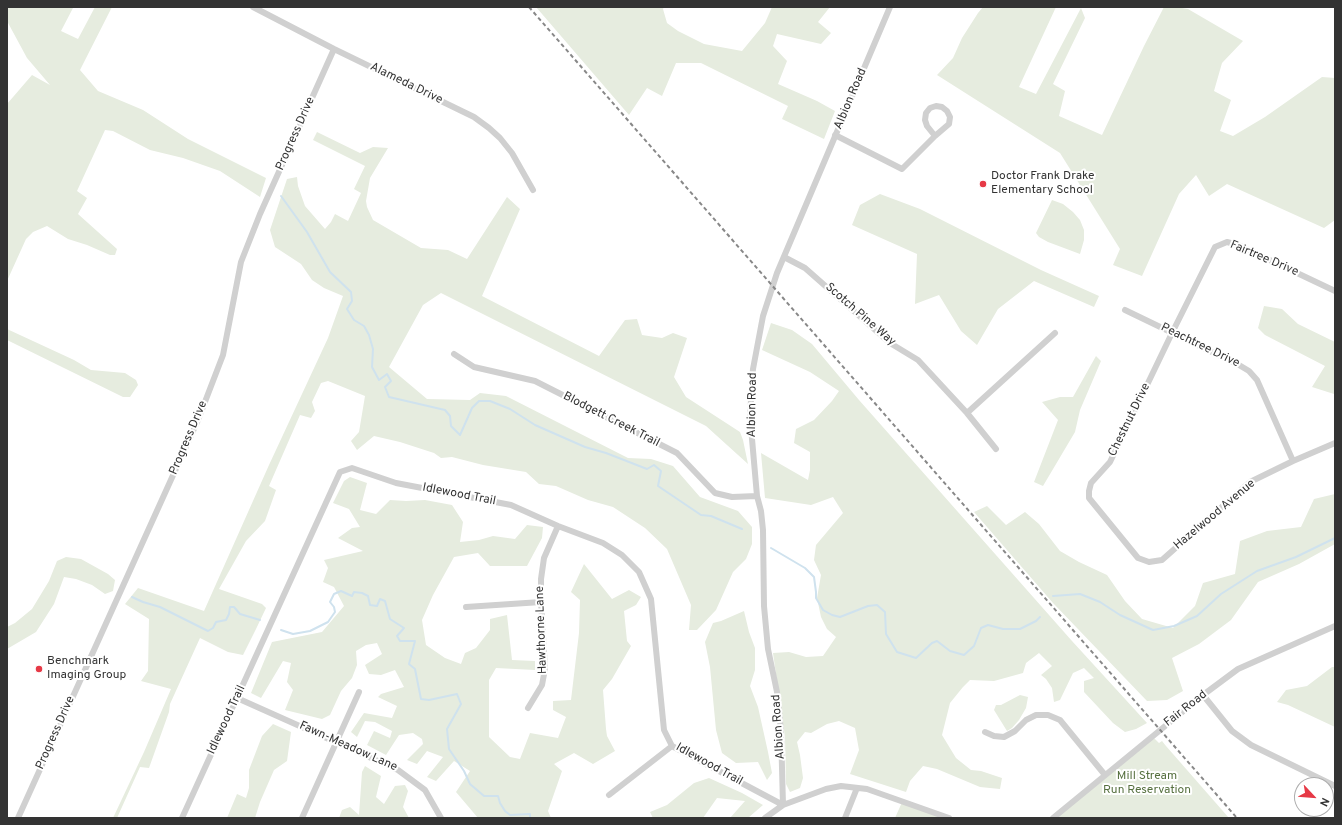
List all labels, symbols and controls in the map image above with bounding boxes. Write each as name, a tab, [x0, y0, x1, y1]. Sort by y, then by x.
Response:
street label: Alameda Drive	[367, 60, 445, 108]
street label: Albion Road	[832, 66, 870, 132]
street label: Progress Drive	[273, 95, 319, 173]
place label: Doctor Frank Drake Elementary School	[991, 170, 1094, 198]
marker: Doctor Frank Drake Elementary School	[978, 179, 988, 189]
street label: Fairtree Drive	[1228, 238, 1300, 280]
street label: Scotch Pine Way	[822, 280, 898, 350]
street label: Peachtree Drive	[1158, 321, 1242, 371]
street label: Albion Road	[745, 372, 761, 438]
street label: Chestnut Drive	[1106, 381, 1154, 459]
street label: Blodgett Creek Trail	[560, 389, 662, 451]
street label: Progress Drive	[167, 399, 211, 477]
street label: Hazelwood Avenue	[1171, 477, 1259, 553]
street label: Idlewood Trail	[421, 481, 497, 509]
street label: Hawthorne Lane	[533, 586, 551, 674]
place label: Benchmark Imaging Group	[47, 655, 126, 683]
marker: Benchmark Imaging Group	[34, 664, 44, 674]
street label: Idlewood Trail	[205, 683, 249, 757]
street label: Fair Road	[1162, 688, 1210, 730]
street label: Progress Drive	[33, 694, 79, 772]
street label: Albion Road	[770, 694, 788, 760]
street label: Fawn-Meadow Lane	[297, 719, 399, 775]
street label: Idlewood Trail	[673, 741, 745, 789]
park label: Mill Stream Run Reservation	[1103, 770, 1191, 798]
north arrow	[1294, 777, 1334, 817]
text: N	[1316, 795, 1332, 808]

